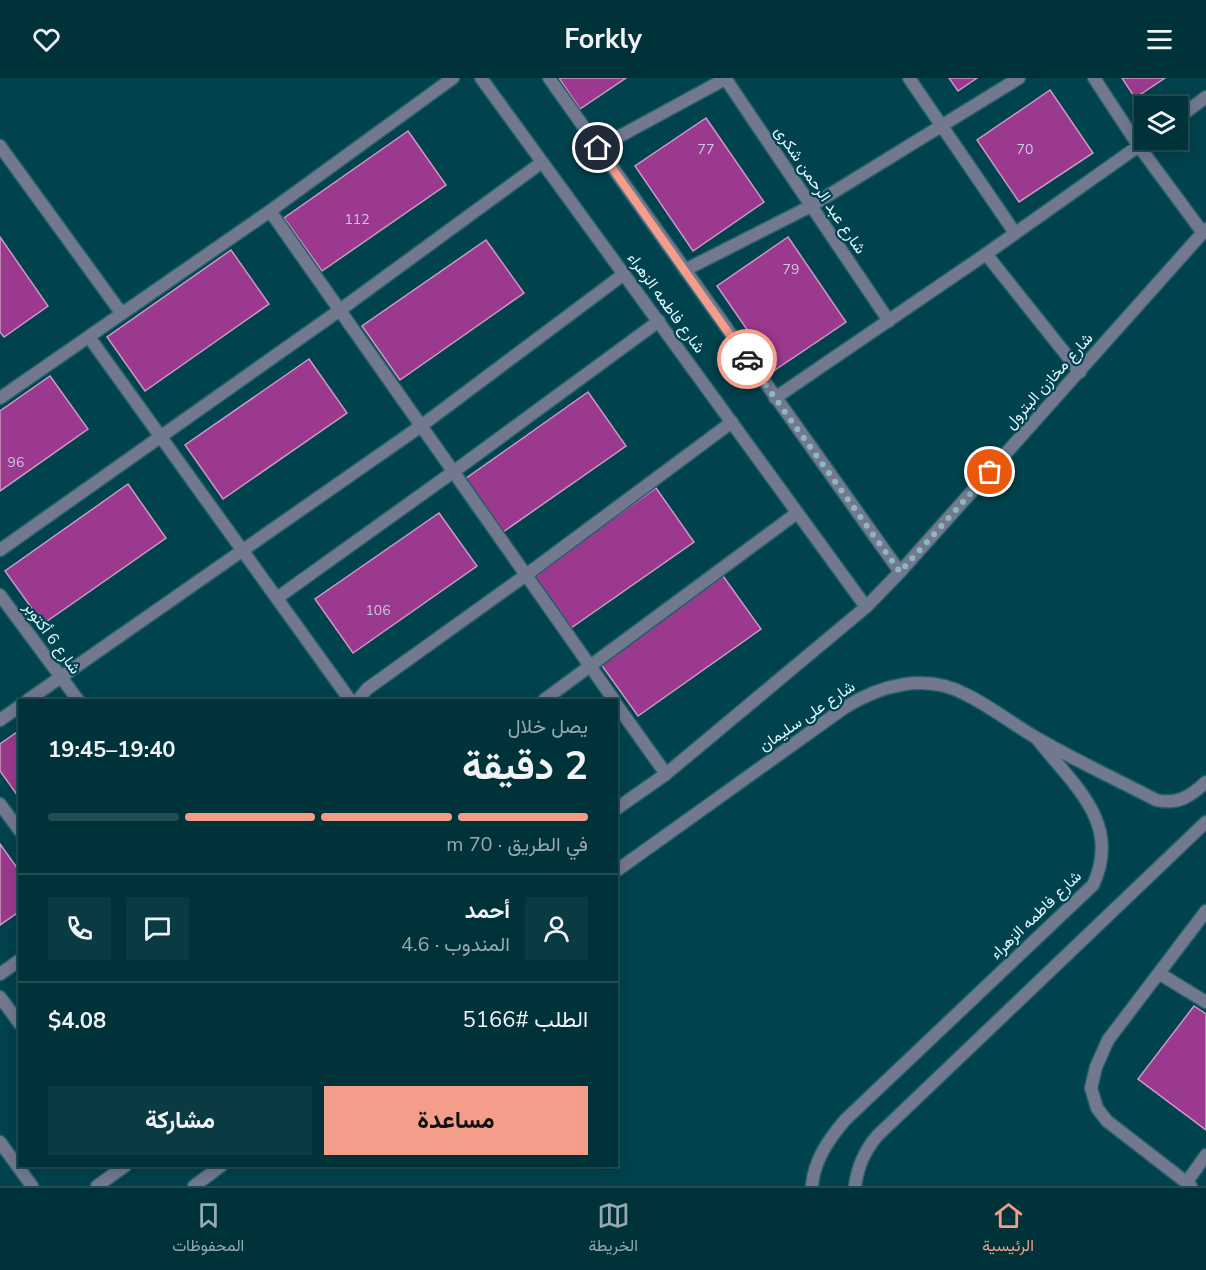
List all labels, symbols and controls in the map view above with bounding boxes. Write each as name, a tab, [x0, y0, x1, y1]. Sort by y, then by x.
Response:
text: Forkly	[564, 21, 642, 58]
icon: heart	[30, 23, 63, 56]
icon: menu	[1143, 23, 1176, 56]
map controls	[1134, 96, 1188, 150]
button: layers	[1134, 96, 1188, 150]
pin	[572, 122, 623, 173]
street label: شارع عبد الرحمن شكرى	[769, 122, 871, 258]
icon: home	[581, 131, 614, 164]
house number: 77	[698, 140, 714, 159]
house number: 70	[1017, 140, 1033, 159]
house number: 112	[344, 210, 370, 229]
street label: شارع فاطمه الزهراء	[622, 248, 710, 358]
house number: 79	[783, 260, 799, 279]
street label: شارع مخازن البترول	[1000, 328, 1098, 434]
courier	[717, 329, 777, 389]
icon: car	[731, 343, 764, 376]
pin	[964, 446, 1015, 497]
house number: 96	[8, 453, 24, 472]
icon: bag	[973, 455, 1006, 488]
street label: شارع 6 أكتوبر	[18, 597, 86, 679]
house number: 106	[365, 601, 391, 620]
street label: شارع على سليمان	[754, 676, 860, 756]
text: يصل خلال	[508, 713, 588, 740]
text: 19:40–19:45	[48, 735, 176, 765]
text: 2 دقيقة	[462, 740, 588, 793]
text: في الطريق · 70 m	[446, 831, 588, 858]
street label: شارع فاطمه الزهراء	[985, 866, 1087, 964]
text: أحمد	[465, 896, 510, 926]
button: phone	[48, 897, 111, 960]
button: chat	[126, 897, 189, 960]
button: person	[525, 897, 588, 960]
text: المندوب · 4.6	[401, 931, 510, 958]
text: الطلب #5166	[463, 1005, 588, 1035]
text: $4.08	[48, 1006, 106, 1036]
button: مشاركة	[48, 1086, 312, 1155]
button: مساعدة	[324, 1086, 588, 1155]
tab: المحفوظات	[172, 1199, 244, 1260]
tab: الخريطة	[588, 1199, 638, 1260]
tab: الرئيسية	[982, 1199, 1034, 1260]

